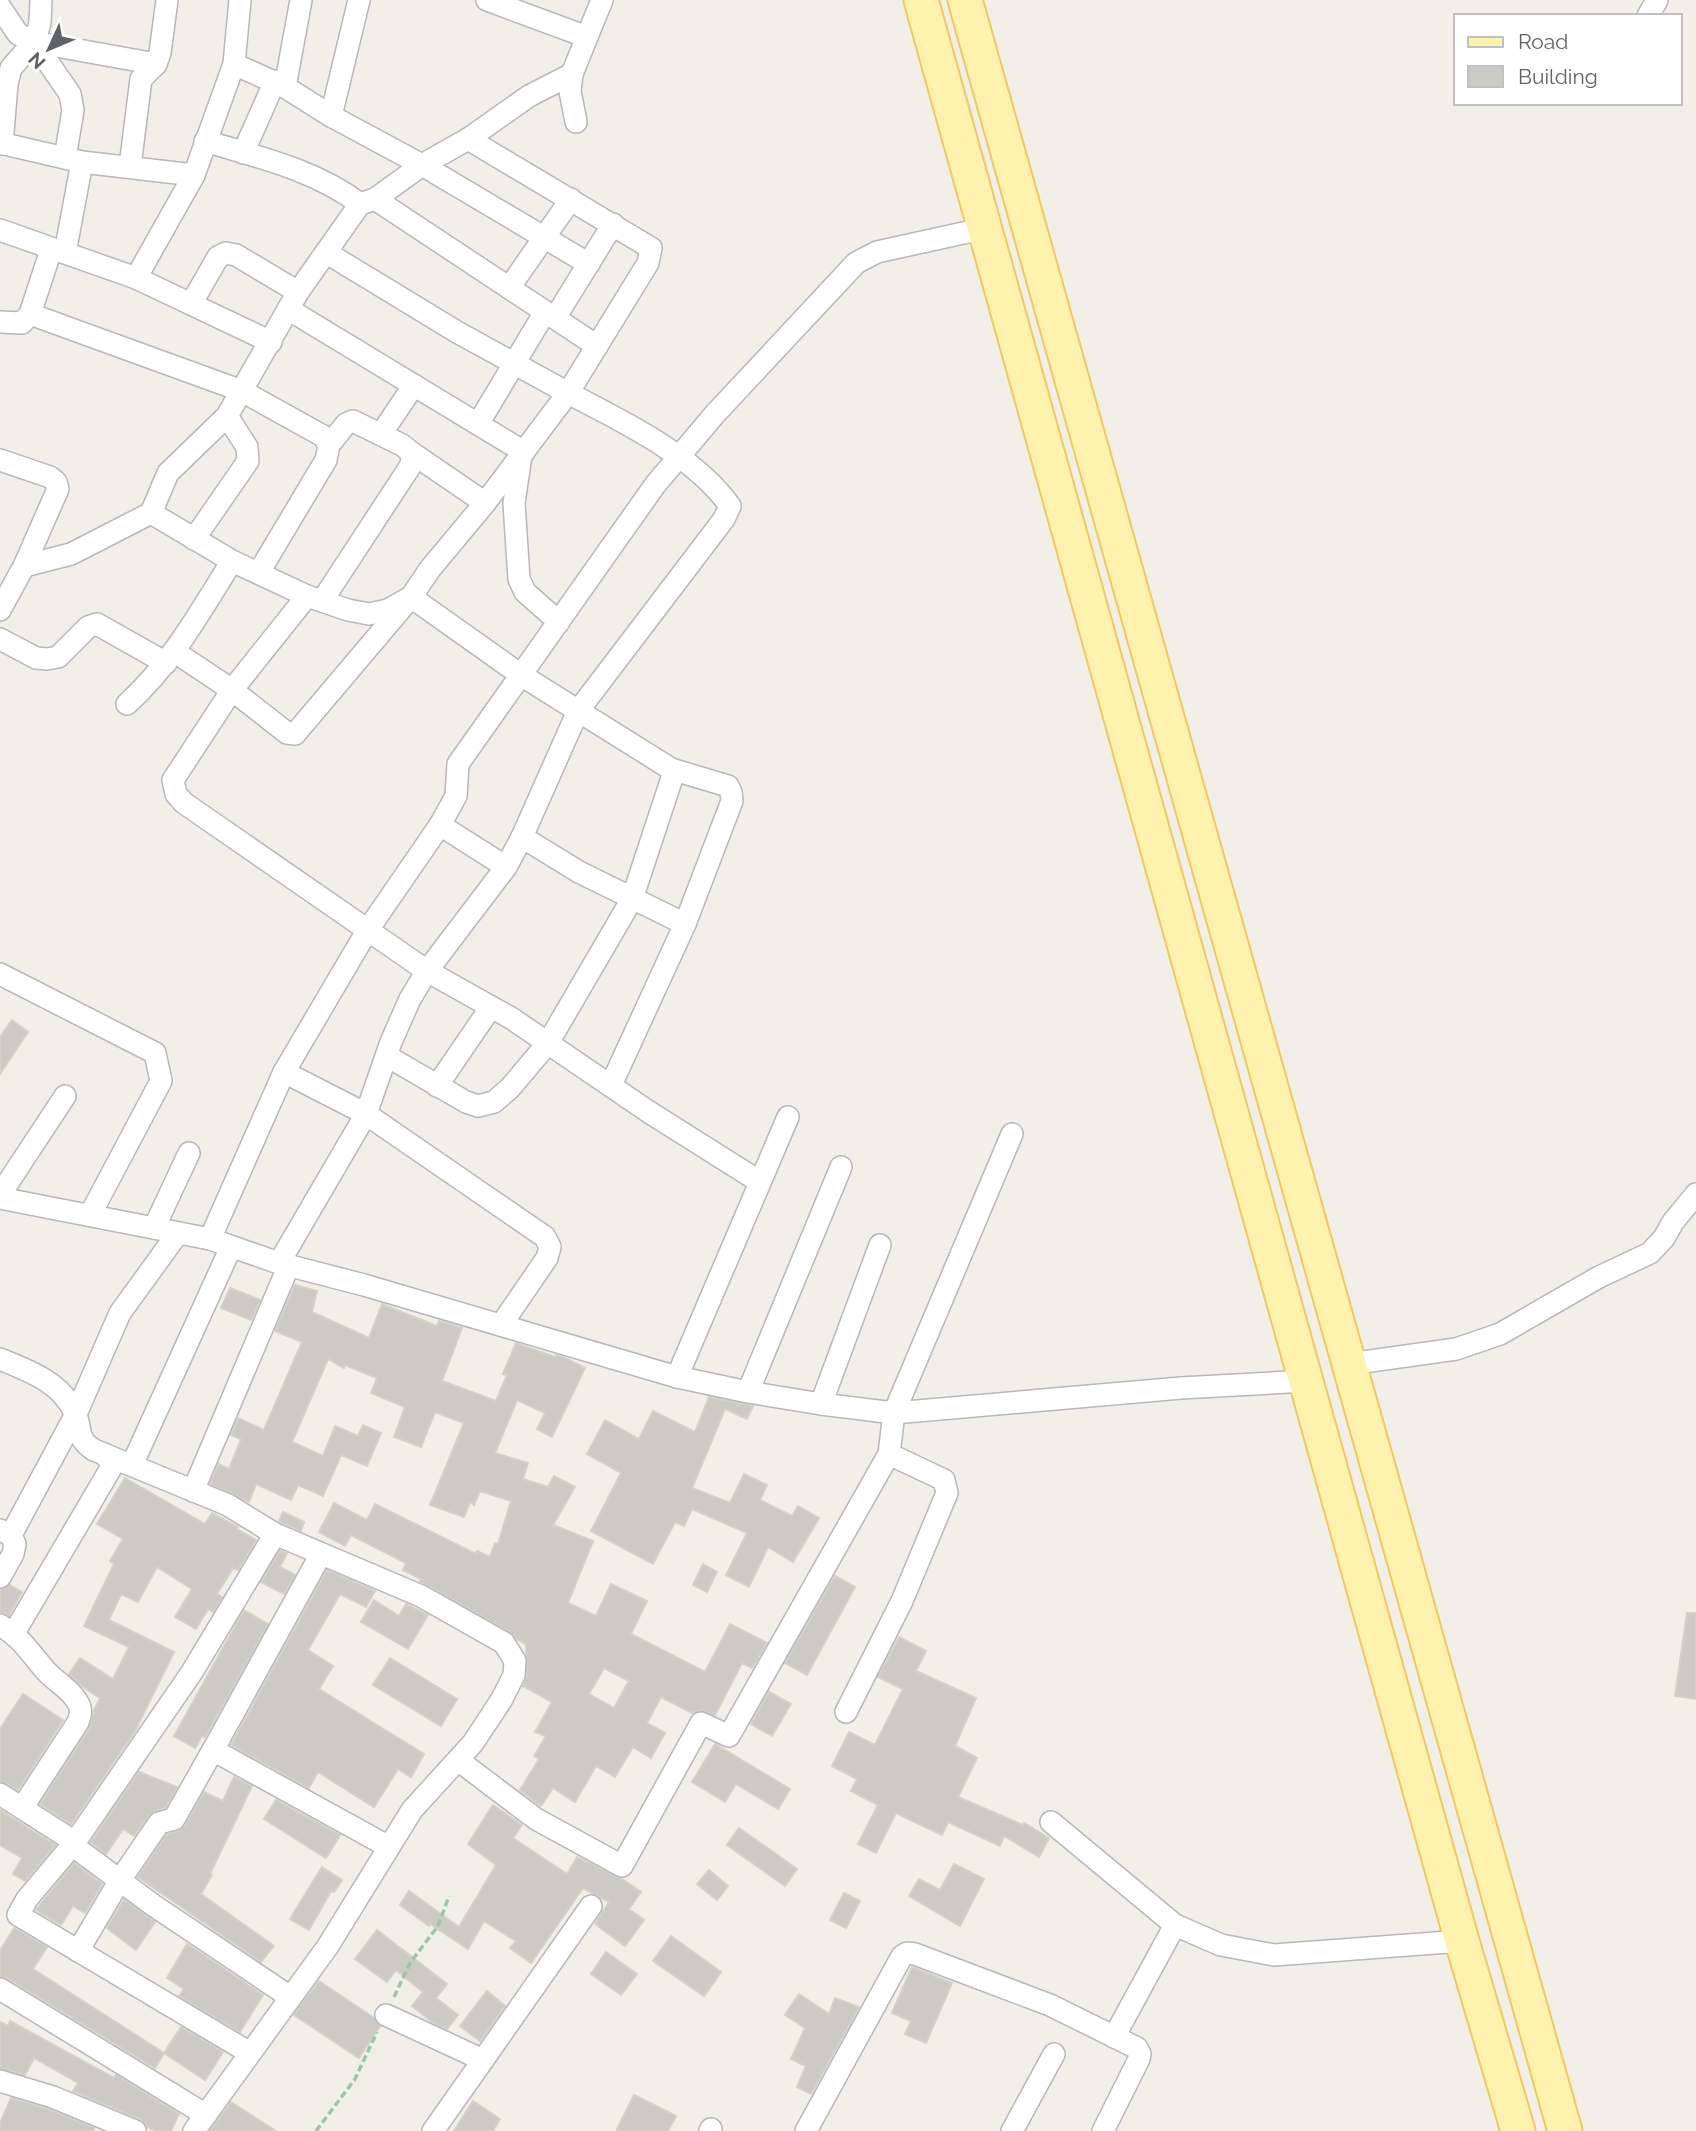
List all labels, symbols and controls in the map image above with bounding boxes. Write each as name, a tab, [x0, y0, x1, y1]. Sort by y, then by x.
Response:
north arrow	[14, 14, 84, 84]
legend	[1454, 14, 1682, 105]
text: Road	[1518, 29, 1568, 54]
text: N	[24, 48, 50, 74]
text: Building	[1518, 64, 1598, 89]

